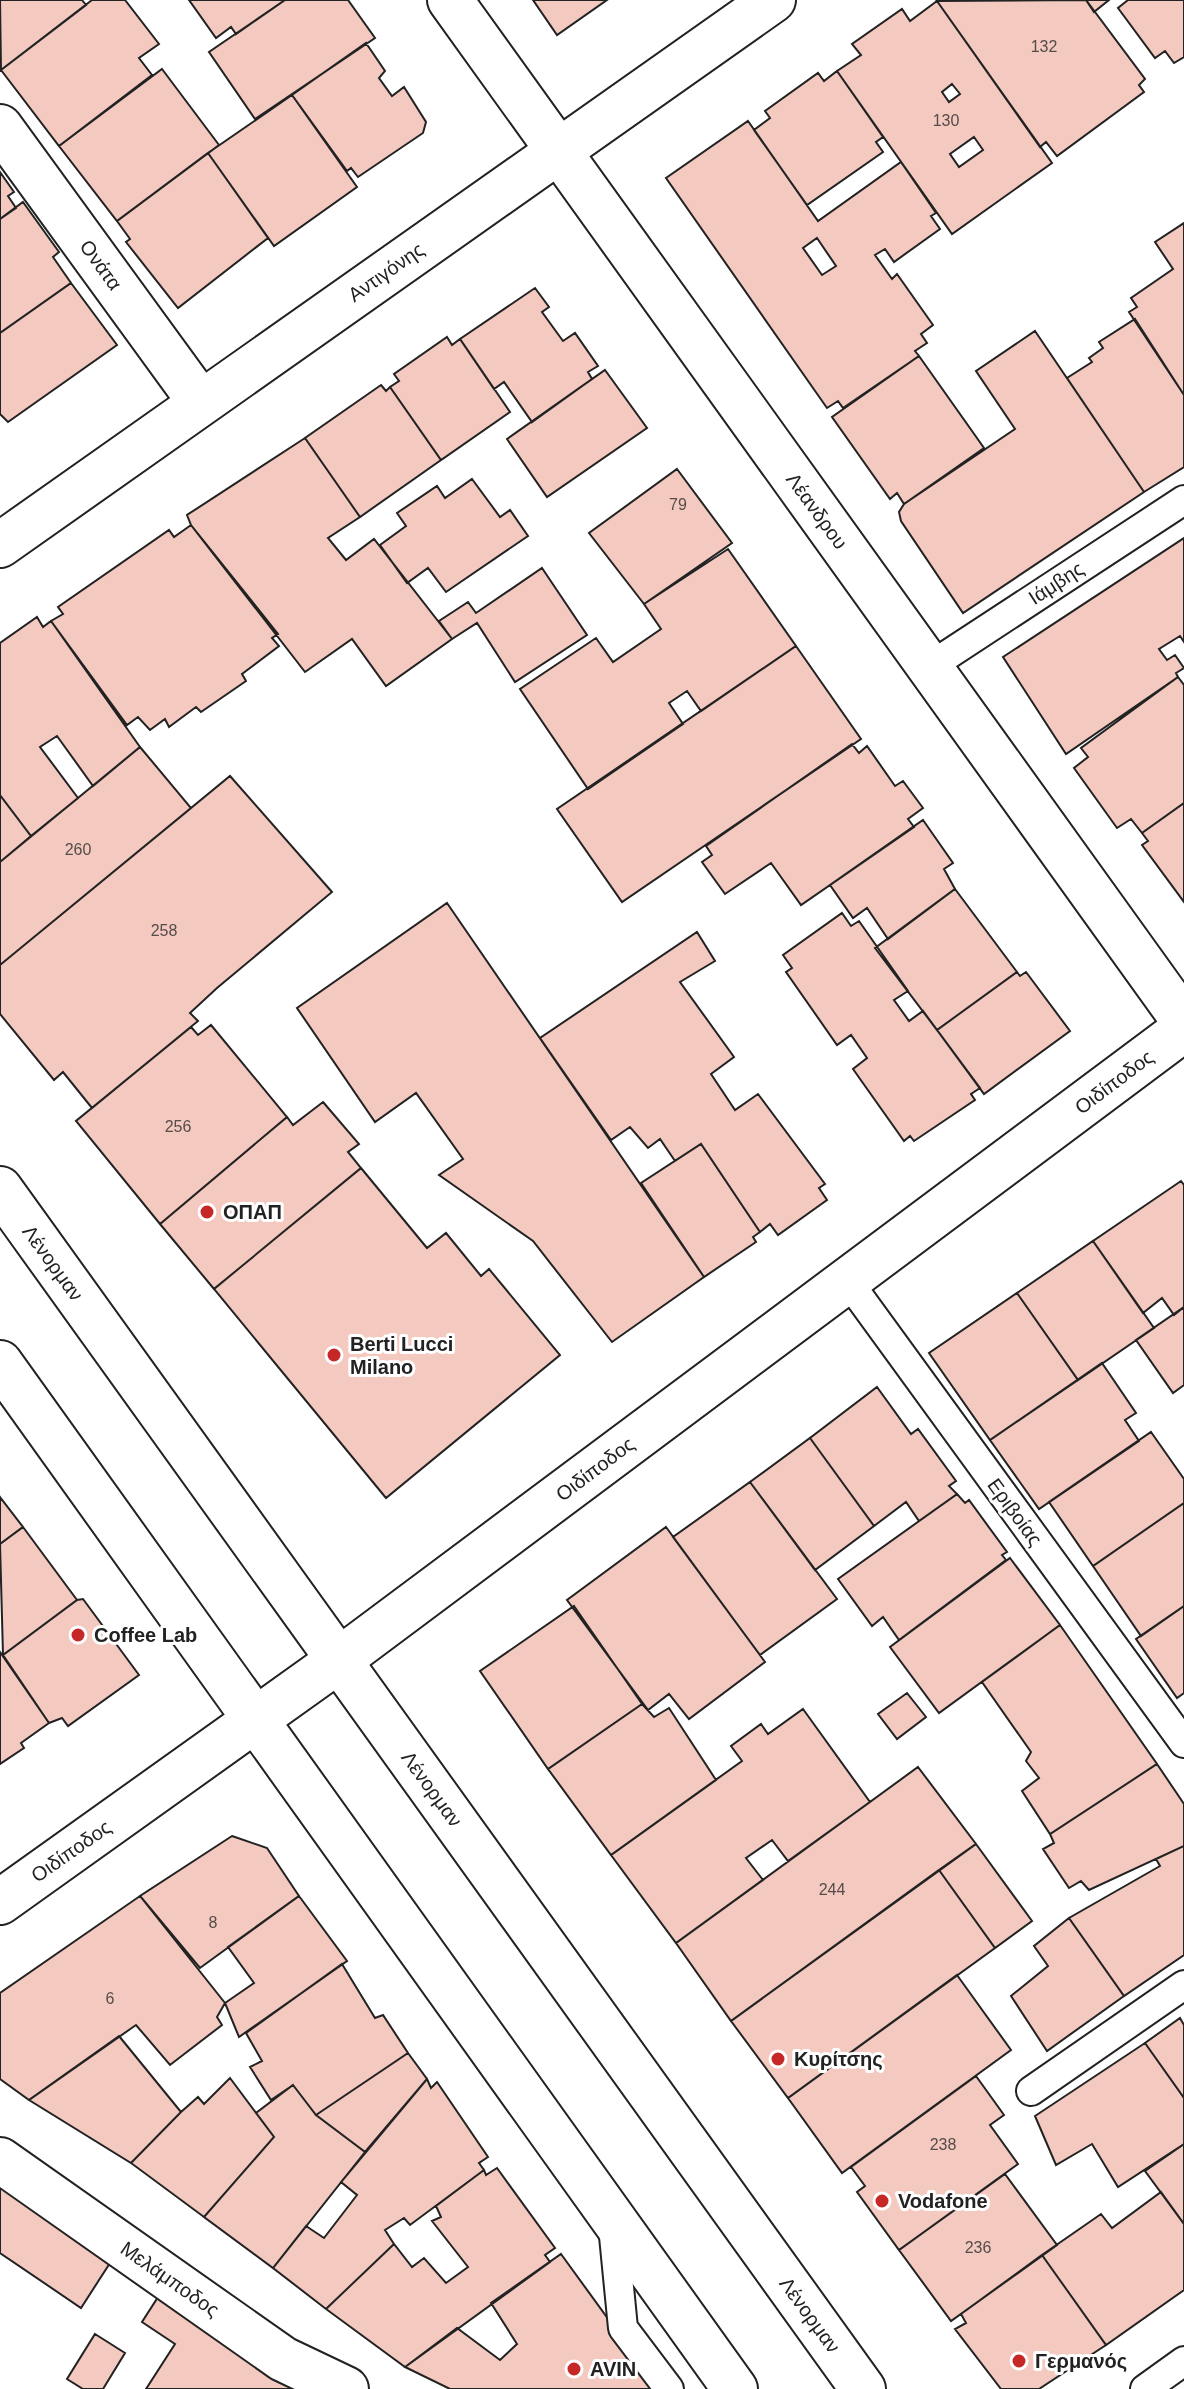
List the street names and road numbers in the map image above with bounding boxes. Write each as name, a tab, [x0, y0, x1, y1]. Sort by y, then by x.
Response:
street label: Ονάτα	[76, 236, 126, 294]
street label: Αντιγόνης	[344, 238, 428, 306]
street label: Λέανδρου	[782, 469, 852, 553]
street label: Ιάμβης	[1024, 557, 1088, 609]
street label: Οιδίποδος	[1071, 1045, 1158, 1119]
street label: Λένορμαν	[18, 1221, 88, 1305]
street label: Οιδίποδος	[552, 1432, 639, 1506]
street label: Εριβοίας	[983, 1474, 1047, 1550]
street label: Λένορμαν	[397, 1747, 467, 1831]
street label: Οιδίποδος	[27, 1815, 115, 1886]
street label: Μελάμποδος	[117, 2237, 224, 2321]
street label: Λένορμαν	[775, 2273, 845, 2357]

